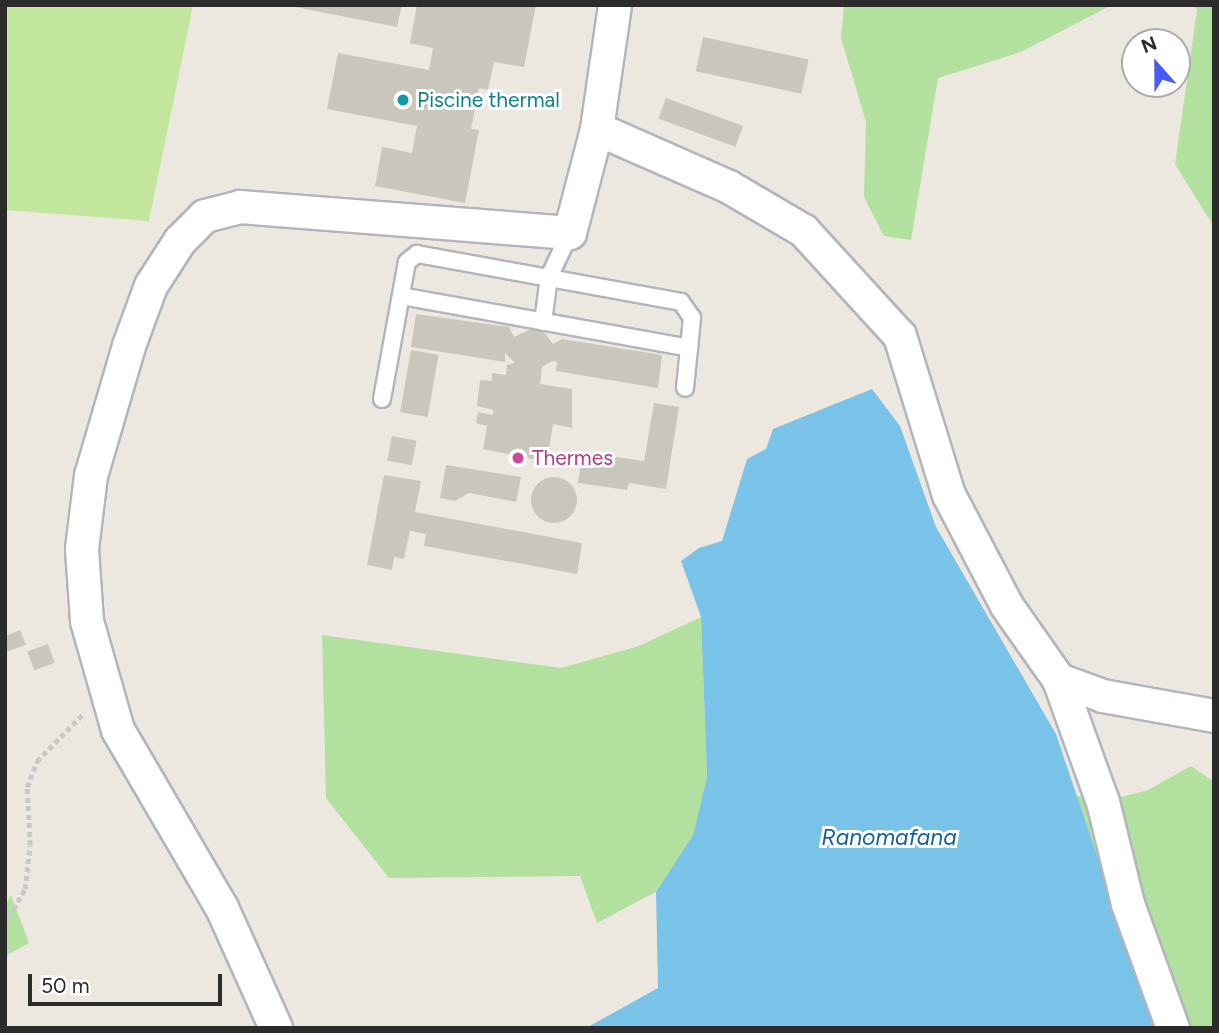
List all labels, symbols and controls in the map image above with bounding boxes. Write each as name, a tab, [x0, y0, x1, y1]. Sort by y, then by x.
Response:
north arrow	[1121, 28, 1191, 98]
text: N	[1138, 31, 1160, 58]
place label: Piscine thermal	[417, 87, 560, 113]
marker: Piscine thermal	[395, 92, 411, 108]
place label: Thermes	[532, 445, 613, 471]
marker: Thermes	[510, 450, 526, 466]
water label: Ranomafana	[821, 823, 957, 851]
scale bar	[32, 960, 226, 1004]
text: 50 m	[41, 973, 90, 998]

